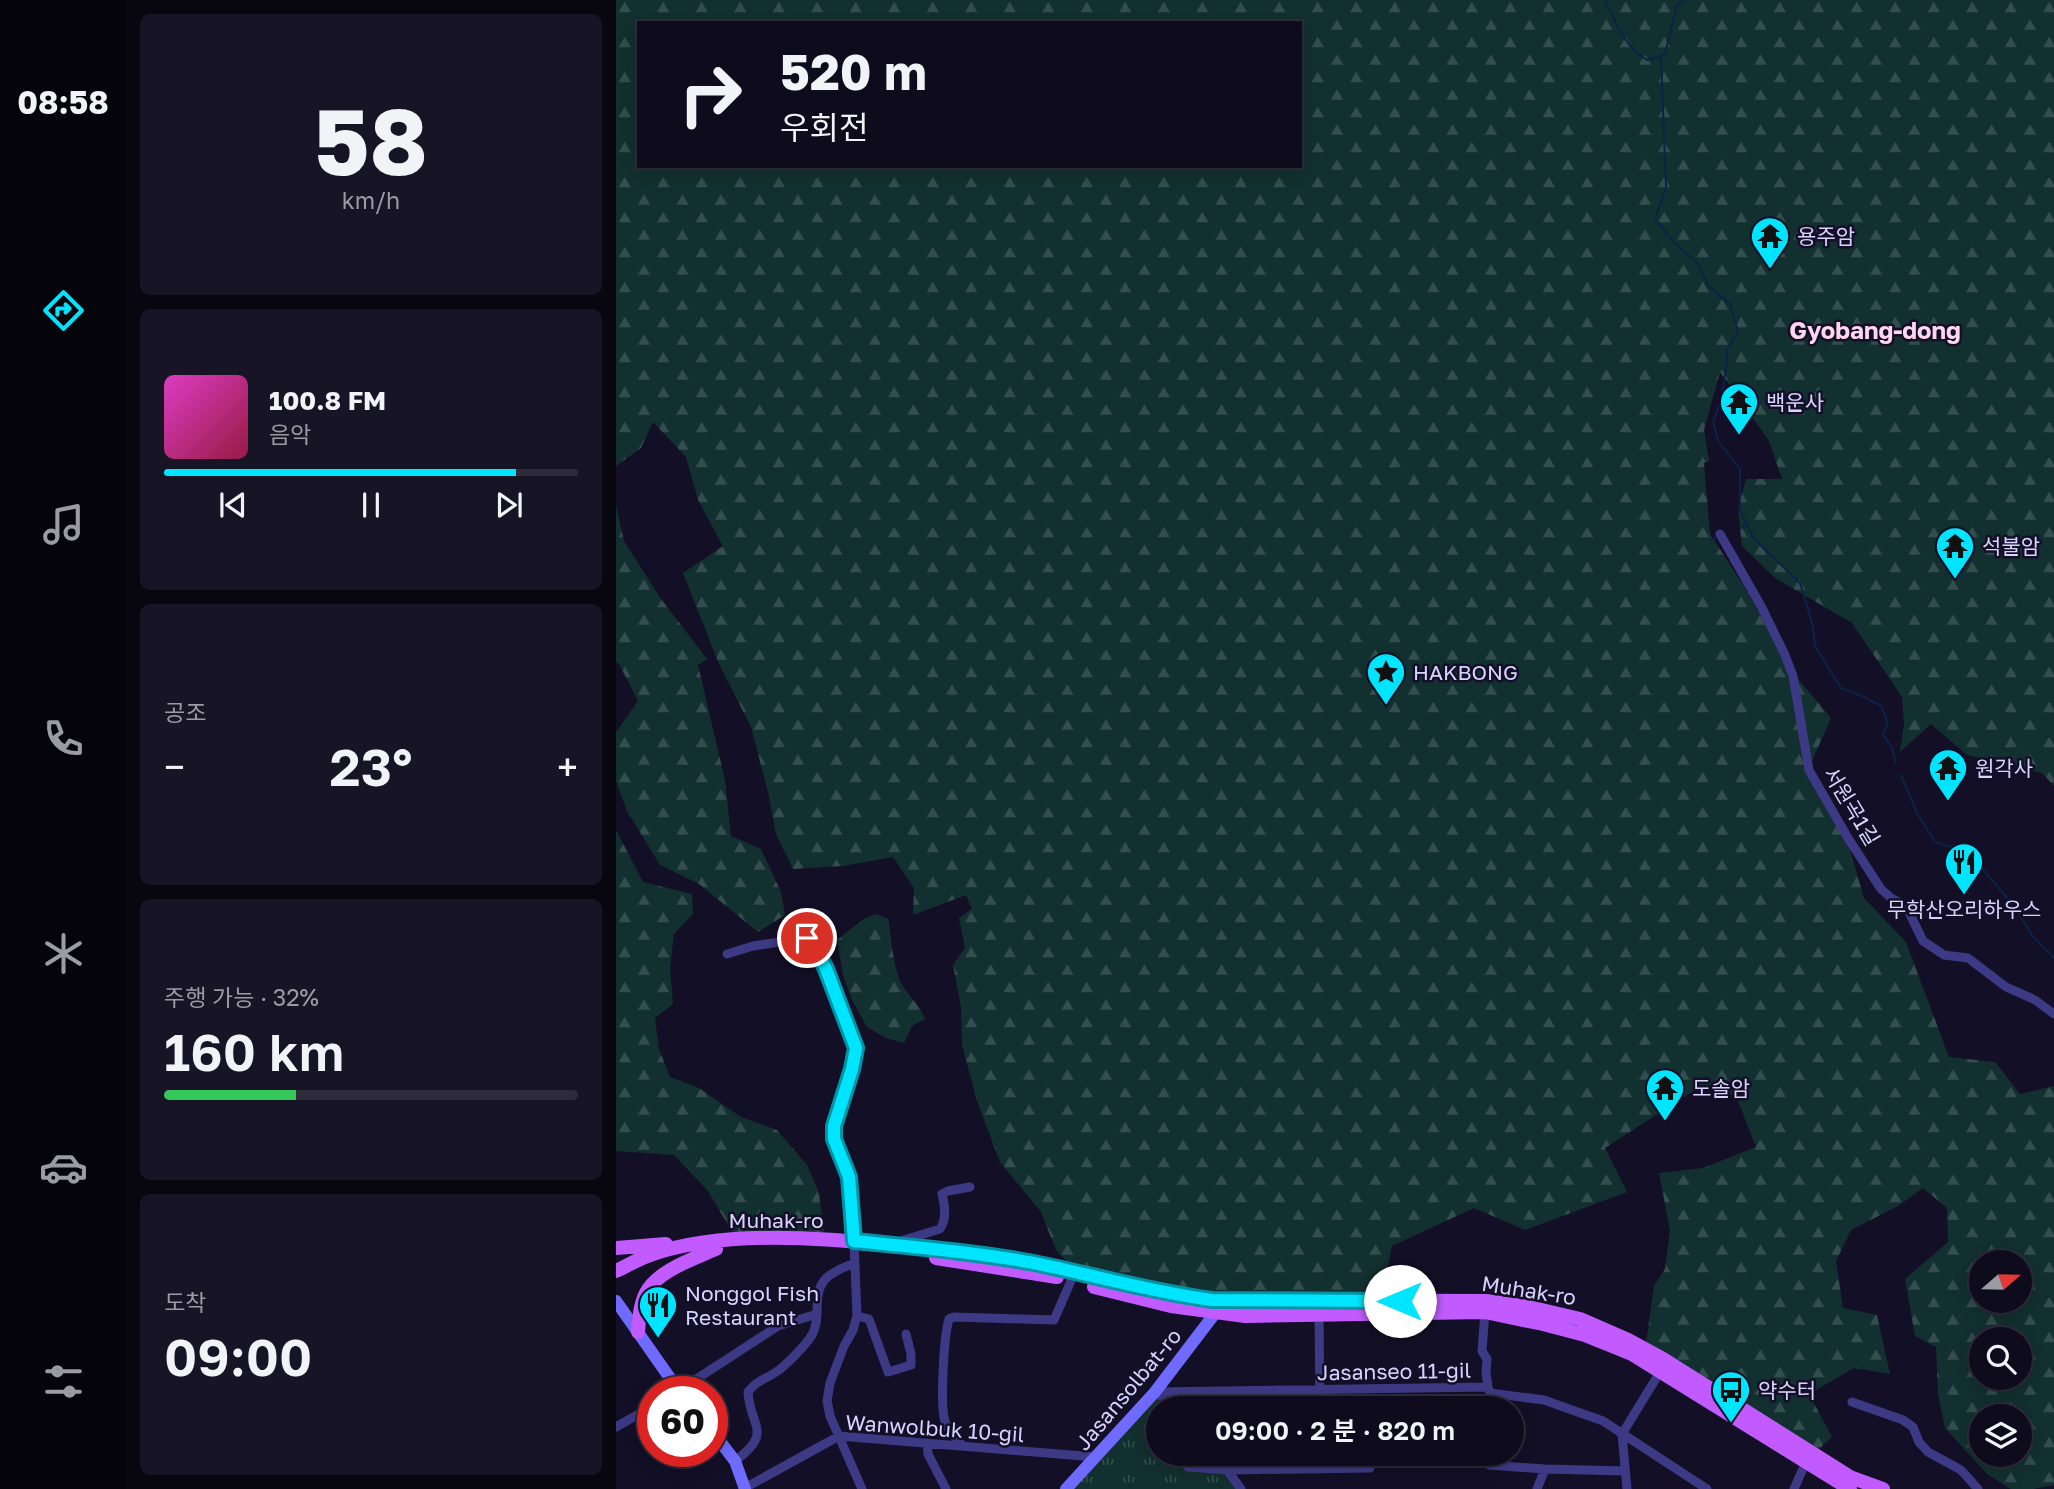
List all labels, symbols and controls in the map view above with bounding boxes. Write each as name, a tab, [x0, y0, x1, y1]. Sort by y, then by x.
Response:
text: 520 m	[780, 42, 927, 101]
icon: right	[665, 49, 756, 140]
text: 08:58	[17, 83, 109, 121]
text: 58	[314, 86, 428, 195]
text: 우회전	[780, 108, 868, 146]
text: km/h	[342, 186, 400, 214]
temple icon: 용주암	[1749, 215, 1791, 270]
place label: 용주암	[1797, 223, 1855, 249]
icon: directions	[39, 286, 88, 335]
district label: Gyobang-dong	[1789, 315, 1961, 344]
temple icon: 백운사	[1718, 381, 1760, 436]
text: 100.8 FM	[269, 385, 386, 416]
place label: 백운사	[1766, 389, 1824, 415]
text: 음악	[269, 420, 311, 448]
icon: previous	[214, 486, 252, 524]
icon: pause	[352, 486, 390, 524]
icon: next	[490, 486, 528, 524]
icon: music	[39, 500, 88, 549]
temple icon: 석불암	[1934, 525, 1976, 580]
place label: 석불암	[1982, 533, 2040, 559]
place icon: HAKBONG	[1365, 651, 1407, 706]
place label: HAKBONG	[1413, 659, 1518, 685]
text: 공조	[164, 698, 206, 726]
icon: phone	[39, 714, 88, 763]
text: 23°	[330, 735, 412, 797]
text: −	[164, 744, 185, 789]
text: +	[557, 744, 578, 789]
temple icon: 원각사	[1927, 747, 1969, 802]
place label: 원각사	[1975, 755, 2033, 781]
street label: 서원곡1길	[1818, 762, 1886, 850]
restaurant icon: 무학산오리하우스	[1943, 841, 1985, 896]
place label: 무학산오리하우스	[1887, 896, 2041, 922]
pin	[777, 908, 837, 968]
icon: arrive	[788, 919, 826, 957]
icon: climate	[39, 929, 88, 978]
text: 주행 가능 · 32%	[164, 983, 319, 1011]
text: 160 km	[164, 1020, 344, 1082]
temple icon: 도솔암	[1644, 1067, 1686, 1122]
place label: 도솔암	[1692, 1075, 1750, 1101]
icon: car	[39, 1143, 88, 1192]
street label: Muhak-ro	[728, 1207, 824, 1233]
north arrow	[1969, 1250, 2032, 1312]
map controls	[1969, 1250, 2032, 1467]
position arrow	[1363, 1264, 1437, 1338]
street label: Muhak-ro	[1480, 1270, 1578, 1310]
place label: Nonggol Fish Restaurant	[685, 1280, 819, 1330]
restaurant icon: Nonggol Fish Restaurant	[637, 1284, 679, 1339]
text: 도착	[164, 1288, 206, 1316]
street label: Jasansolbat-ro	[1070, 1323, 1186, 1455]
text: 09:00	[164, 1325, 312, 1387]
button: search	[1969, 1327, 2032, 1390]
icon: filters	[39, 1357, 88, 1406]
street label: Jasanseo 11-gil	[1317, 1357, 1471, 1385]
bus stop icon: 약수터	[1710, 1369, 1752, 1424]
speed limit sign: 60	[637, 1376, 728, 1467]
place label: 약수터	[1758, 1377, 1816, 1403]
button: layers	[1969, 1404, 2032, 1467]
street label: Wanwolbuk 10-gil	[845, 1409, 1025, 1447]
text: 09:00 · 2 분 · 820 m	[1215, 1415, 1455, 1446]

